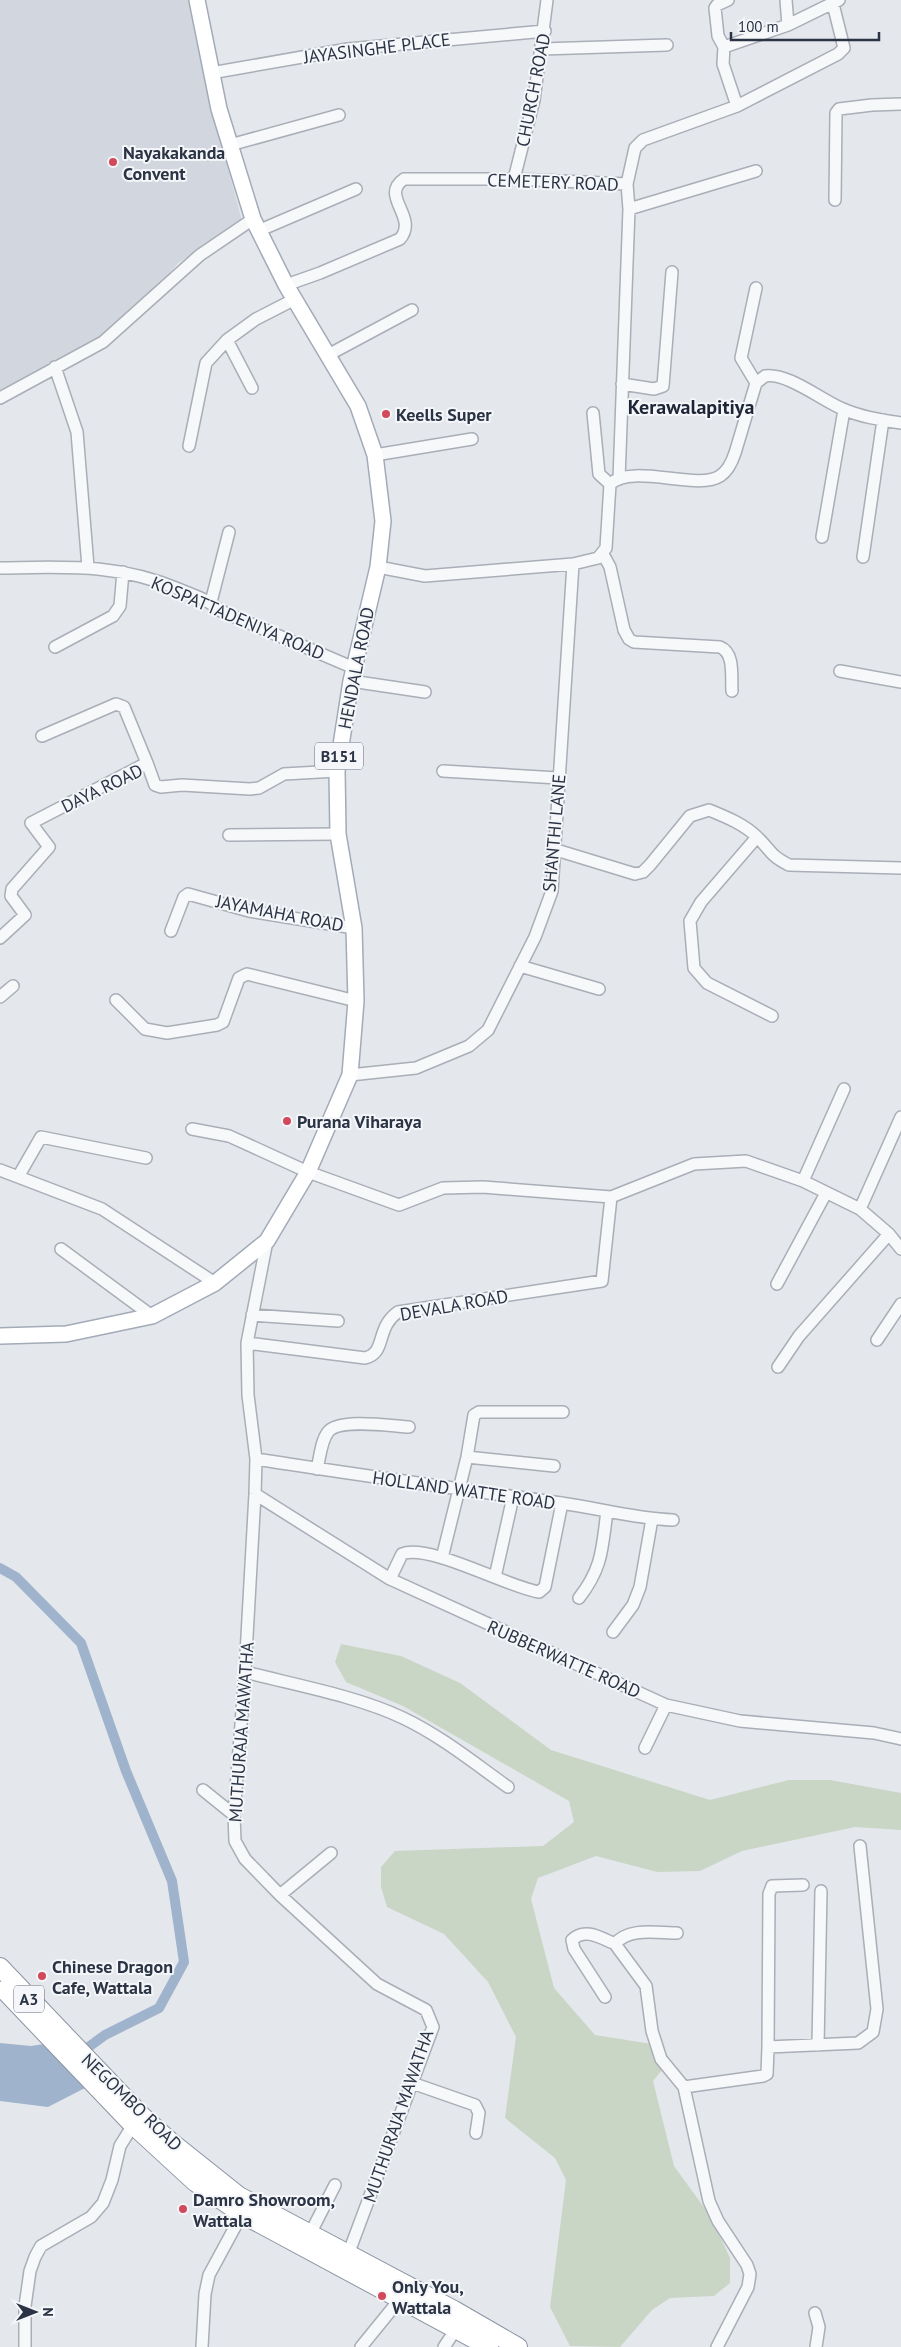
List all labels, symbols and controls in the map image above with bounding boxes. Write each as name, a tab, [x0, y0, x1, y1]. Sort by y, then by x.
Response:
scale bar	[731, 10, 878, 42]
text: 100 m	[738, 17, 779, 36]
street label: JAYASINGHE PLACE	[301, 28, 452, 69]
street label: CHURCH ROAD	[511, 31, 555, 149]
place label: Nayakakanda Convent	[123, 141, 225, 185]
marker: Nayakakanda Convent	[107, 156, 119, 168]
street label: CEMETERY ROAD	[487, 168, 619, 196]
district label: Kerawalapitiya	[628, 394, 754, 420]
place label: Keells Super	[396, 403, 492, 426]
marker: Keells Super	[380, 408, 392, 420]
street label: KOSPATTADENIYA ROAD	[148, 571, 328, 665]
street label: HENDALA ROAD	[333, 605, 379, 731]
road number: B151	[315, 742, 363, 769]
street label: DAYA ROAD	[57, 758, 147, 818]
street label: SHANTHI LANE	[537, 773, 571, 893]
street label: JAYAMAHA ROAD	[213, 889, 346, 937]
place label: Purana Viharaya	[297, 1110, 422, 1133]
marker: Purana Viharaya	[281, 1115, 293, 1127]
street label: DEVALA ROAD	[398, 1284, 510, 1326]
street label: HOLLAND WATTE ROAD	[371, 1466, 557, 1514]
street label: RUBBERWATTE ROAD	[484, 1615, 644, 1703]
street label: MUTHURAJA MAWATHA	[223, 1640, 259, 1823]
place label: Chinese Dragon Cafe, Wattala	[52, 1955, 173, 1999]
marker: Chinese Dragon Cafe, Wattala	[36, 1970, 48, 1982]
road number: A3	[14, 1986, 44, 2012]
street label: MUTHURAJA MAWATHA	[358, 2026, 438, 2205]
street label: NEGOMBO ROAD	[77, 2048, 187, 2156]
place label: Damro Showroom, Wattala	[193, 2188, 335, 2232]
marker: Damro Showroom, Wattala	[177, 2203, 189, 2215]
place label: Only You, Wattala	[392, 2275, 464, 2319]
north arrow	[10, 2287, 60, 2337]
marker: Only You, Wattala	[376, 2290, 388, 2302]
text: N	[39, 2307, 57, 2317]

